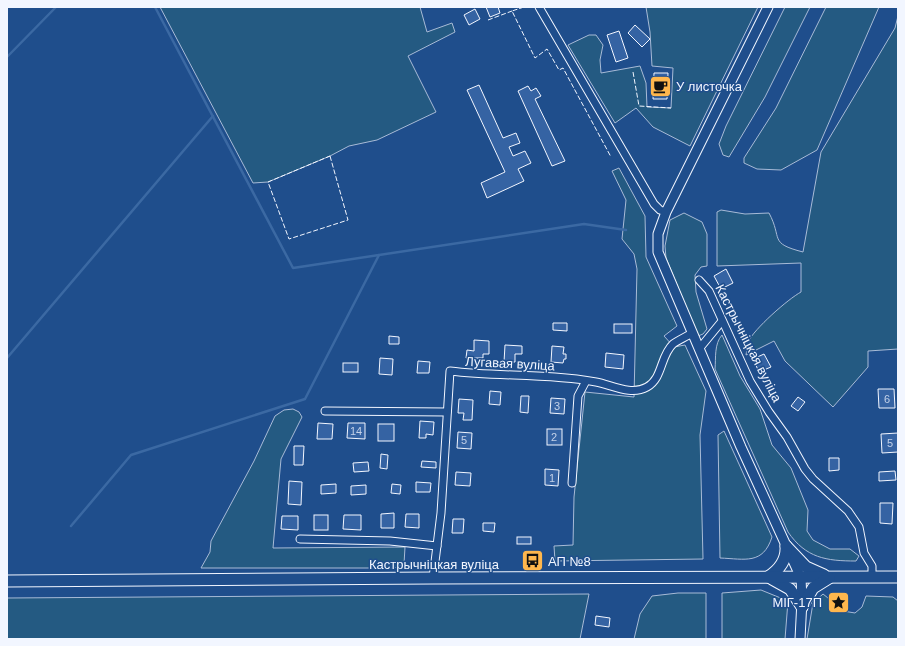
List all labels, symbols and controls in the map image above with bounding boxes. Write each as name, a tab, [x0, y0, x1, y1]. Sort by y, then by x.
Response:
cafe icon: У листочка	[647, 73, 673, 99]
place label: У листочка	[676, 79, 743, 94]
street label: Кастрычніцкая вуліца	[712, 282, 785, 405]
street label: Лугавая вуліца	[465, 354, 556, 373]
house number: 6	[884, 393, 890, 405]
house number: 3	[554, 400, 560, 412]
house number: 14	[350, 425, 362, 437]
house number: 2	[551, 431, 557, 443]
house number: 5	[461, 434, 467, 446]
house number: 5	[887, 437, 893, 449]
house number: 1	[549, 472, 555, 484]
bus stop icon: АП №8	[520, 548, 546, 574]
place label: АП №8	[548, 554, 591, 569]
street label: Кастрычніцкая вуліца	[369, 557, 500, 572]
place icon: МІГ-17П	[825, 589, 851, 615]
place label: МІГ-17П	[772, 595, 822, 610]

